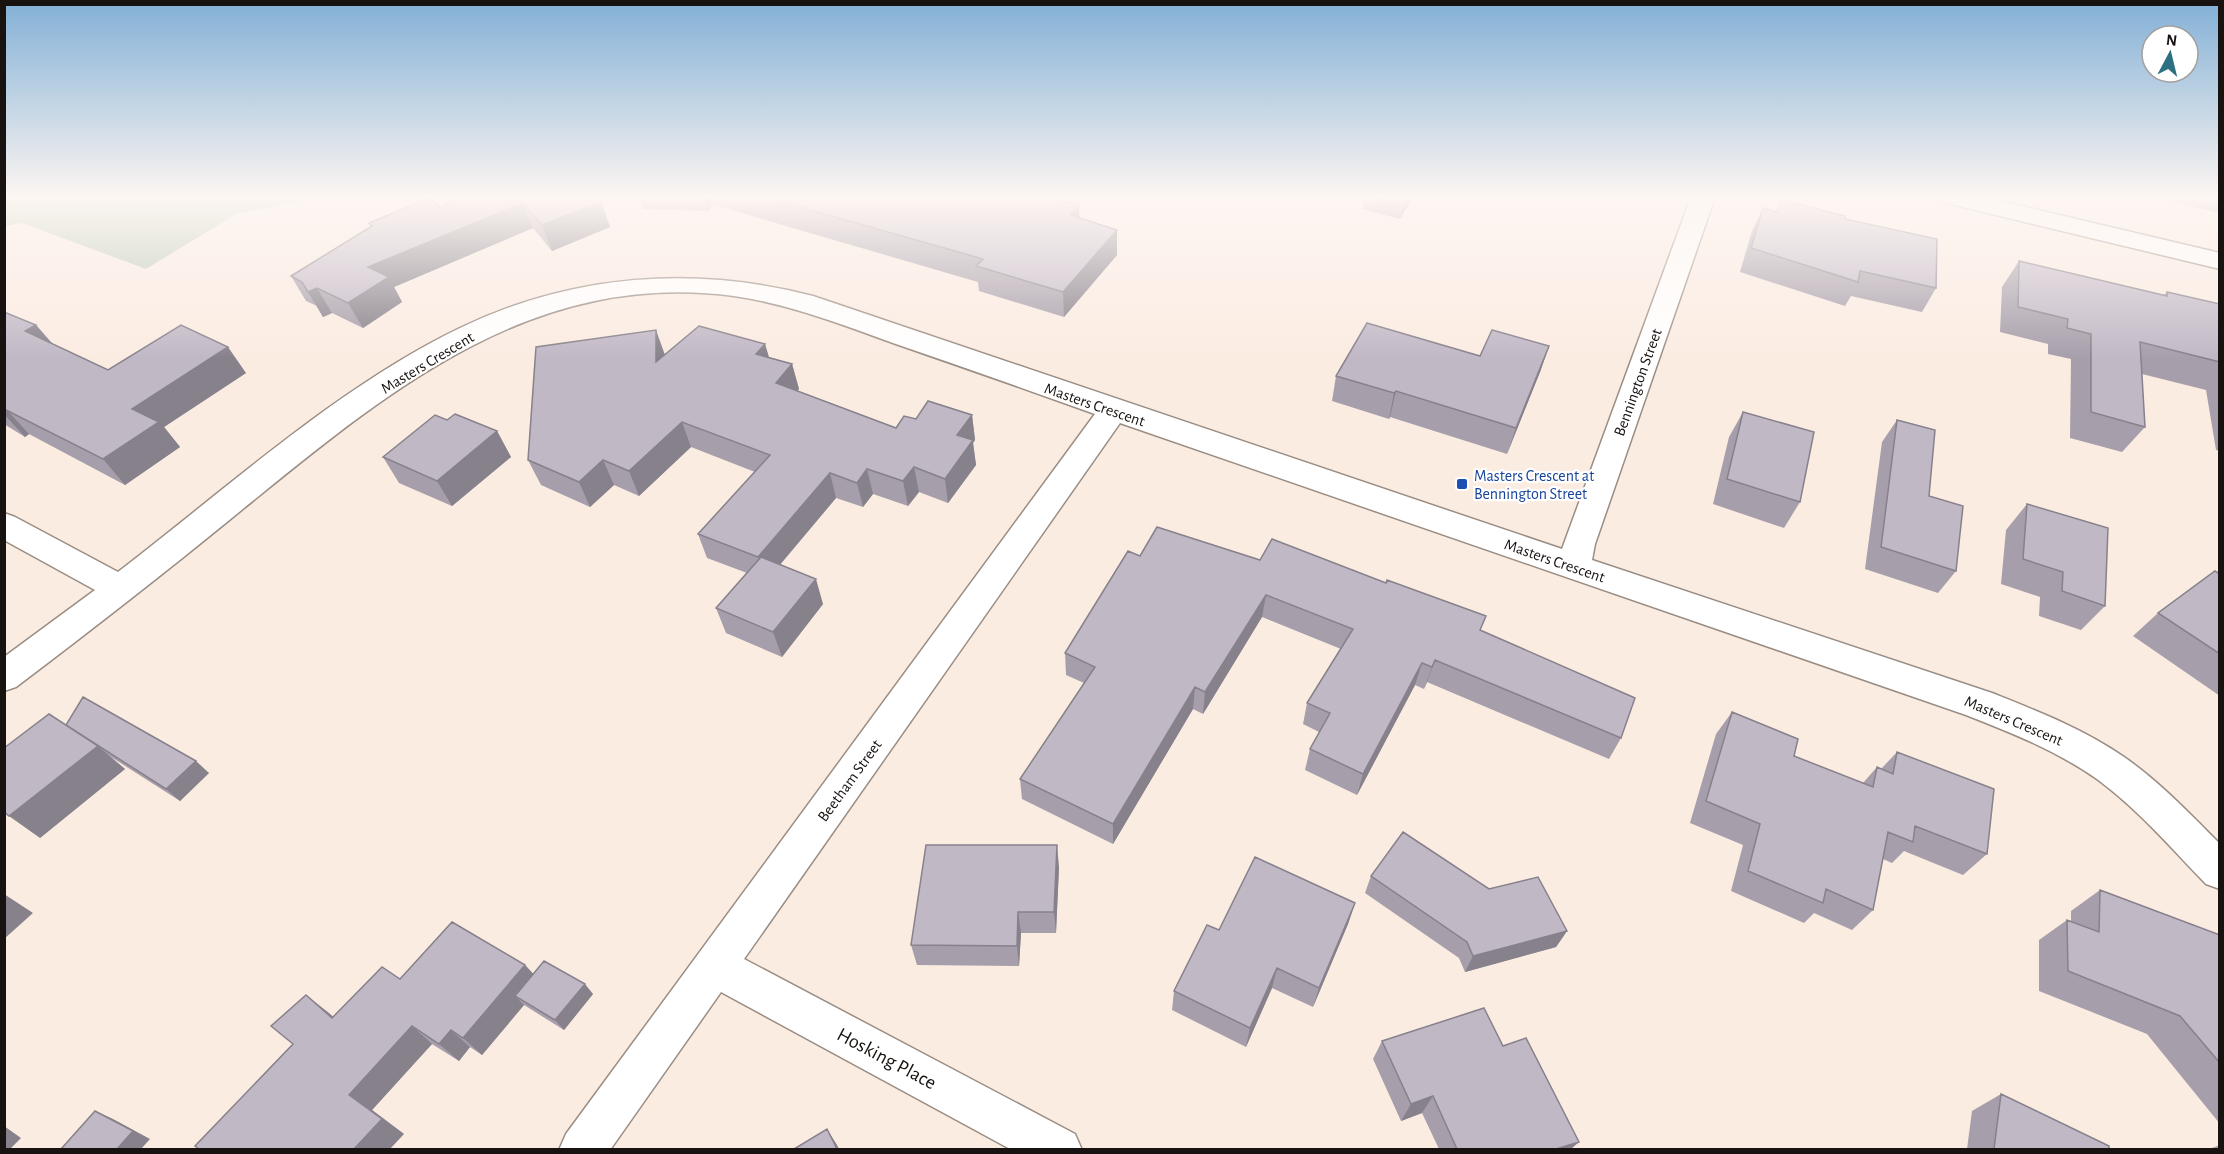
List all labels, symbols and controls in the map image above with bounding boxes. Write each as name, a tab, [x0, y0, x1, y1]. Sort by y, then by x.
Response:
north arrow	[2140, 24, 2200, 84]
text: N	[2165, 31, 2178, 49]
street label: Bennington Street	[1611, 326, 1665, 438]
street label: Masters Crescent	[378, 329, 477, 397]
street label: Masters Crescent	[1042, 380, 1147, 430]
place label: Masters Crescent at Bennington Street	[1474, 468, 1594, 502]
marker: Masters Crescent at Bennington Street	[1455, 477, 1469, 491]
street label: Masters Crescent	[1502, 536, 1607, 586]
street label: Masters Crescent	[1962, 693, 2065, 749]
street label: Beetham Street	[815, 737, 885, 825]
street label: Hosking Place	[834, 1024, 939, 1093]

